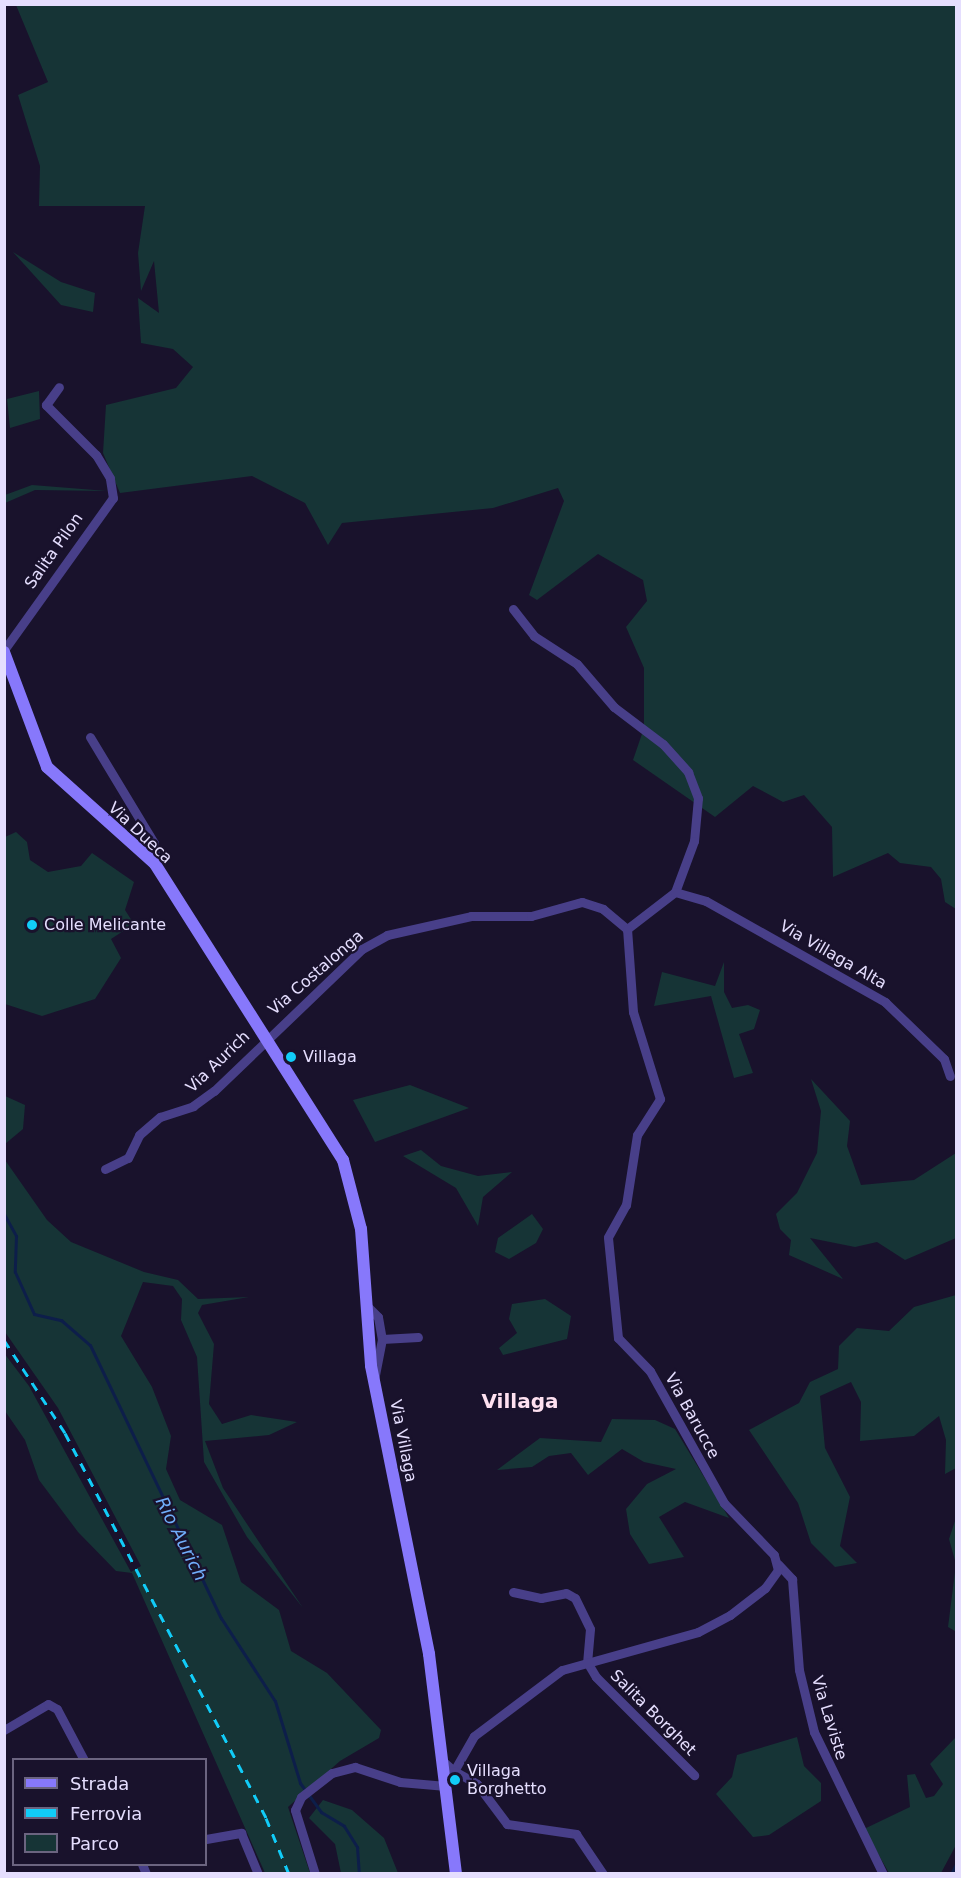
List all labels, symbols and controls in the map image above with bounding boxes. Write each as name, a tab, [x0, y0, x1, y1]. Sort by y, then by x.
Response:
street label: Salita Pilon	[21, 509, 87, 593]
street label: Via Dueca	[104, 798, 176, 868]
place label: Colle Melicante	[44, 915, 166, 935]
street label: Via Villaga Alta	[776, 917, 890, 993]
marker: Colle Melicante	[25, 918, 39, 932]
street label: Via Costalonga	[265, 927, 367, 1019]
street label: Via Aurich	[182, 1027, 254, 1097]
place label: Villaga	[303, 1047, 357, 1067]
marker: Villaga	[284, 1050, 298, 1064]
street label: Via Barucce	[661, 1370, 723, 1462]
district label: Villaga	[481, 1389, 559, 1413]
street label: Via Villaga	[386, 1398, 420, 1484]
water label: Rio Aurich	[151, 1493, 211, 1585]
street label: Salita Borghet	[606, 1666, 700, 1760]
street label: Via Laviste	[807, 1674, 851, 1762]
legend	[12, 1758, 207, 1866]
place label: Villaga Borghetto	[467, 1761, 547, 1799]
text: Strada	[70, 1773, 129, 1794]
marker: Villaga Borghetto	[448, 1773, 462, 1787]
text: Ferrovia	[70, 1803, 142, 1824]
text: Parco	[70, 1833, 119, 1854]

